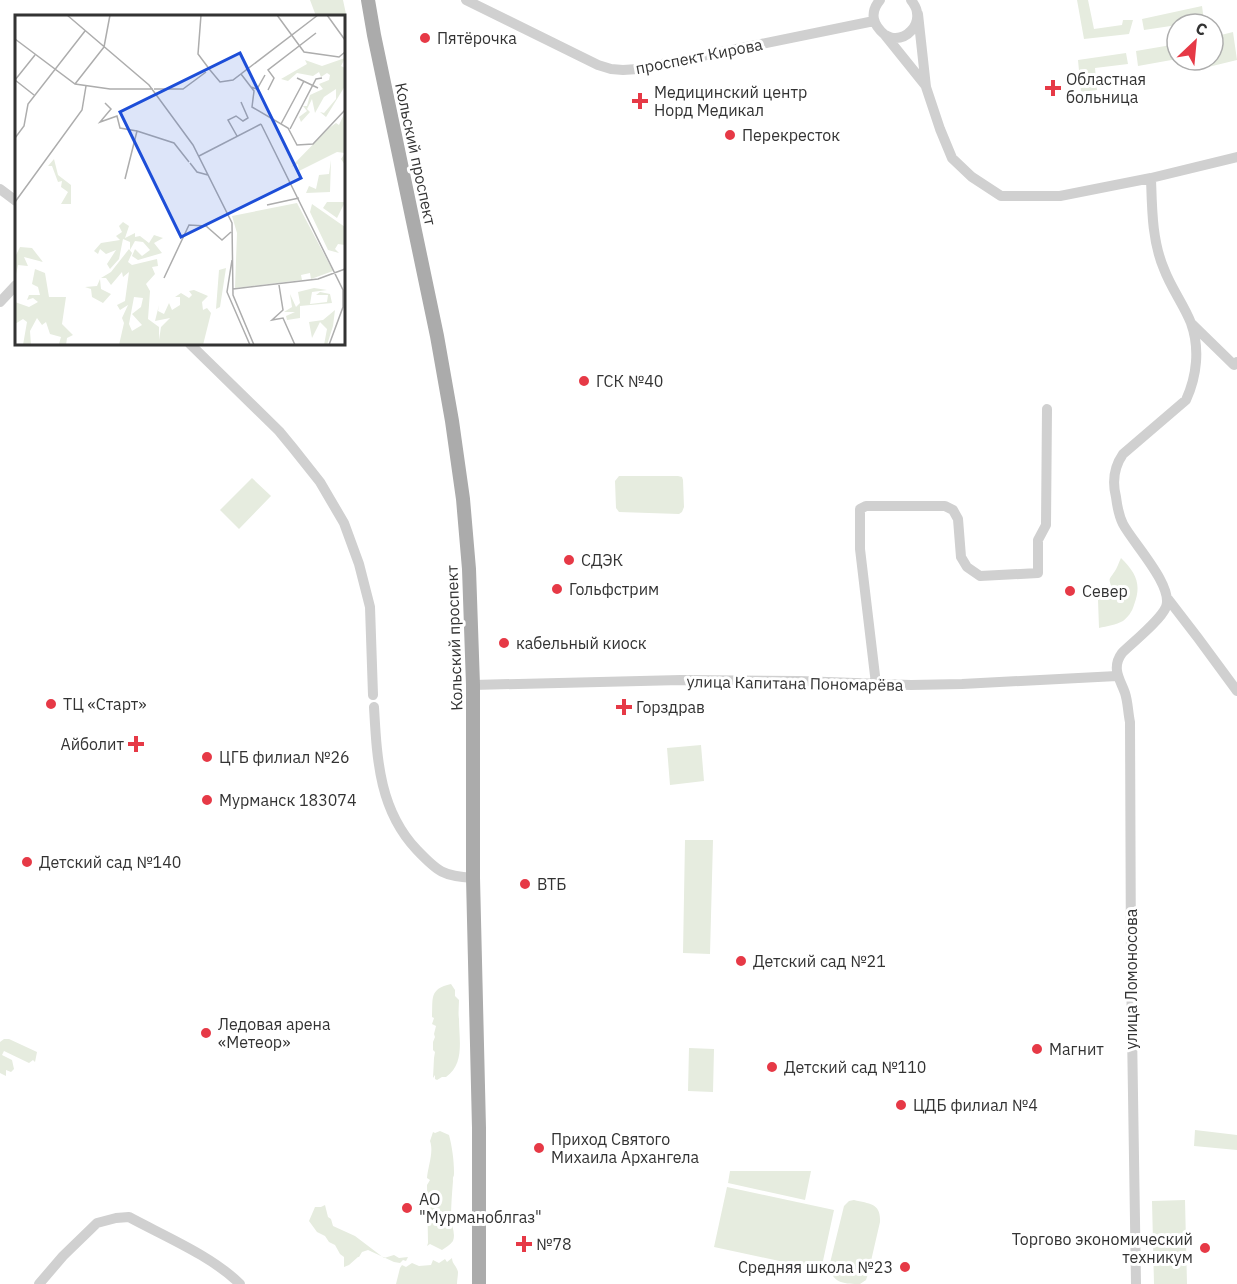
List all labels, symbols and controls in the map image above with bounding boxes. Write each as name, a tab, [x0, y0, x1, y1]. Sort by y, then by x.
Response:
north arrow	[1165, 12, 1225, 72]
inset map	[15, 15, 345, 345]
text: С	[1193, 17, 1211, 40]
place label: Пятёрочка	[437, 28, 517, 48]
marker: Пятёрочка	[418, 31, 432, 45]
street label: проспект Кирова	[634, 34, 765, 78]
place label: Областная больница	[1066, 69, 1146, 107]
marker: Областная больница	[1044, 79, 1062, 97]
street label: Кольский проспект	[391, 81, 441, 228]
place label: Медицинский центр Норд Медикал	[654, 82, 807, 120]
marker: Медицинский центр Норд Медикал	[631, 92, 649, 110]
place label: Перекресток	[742, 125, 840, 145]
marker: Перекресток	[723, 128, 737, 142]
place label: ГСК №40	[596, 371, 663, 391]
marker: ГСК №40	[577, 374, 591, 388]
place label: СДЭК	[581, 550, 623, 570]
marker: СДЭК	[562, 553, 576, 567]
street label: Кольский проспект	[441, 564, 467, 711]
place label: Гольфстрим	[569, 579, 659, 599]
place label: Север	[1082, 581, 1128, 601]
marker: Гольфстрим	[550, 582, 564, 596]
marker: Север	[1063, 584, 1077, 598]
place label: кабельный киоск	[516, 633, 647, 653]
marker: кабельный киоск	[497, 636, 511, 650]
street label: улица Капитана Пономарёва	[686, 671, 904, 695]
place label: ТЦ «Старт»	[63, 694, 147, 714]
marker: ТЦ «Старт»	[44, 697, 58, 711]
place label: Горздрав	[636, 697, 705, 717]
marker: Горздрав	[617, 700, 631, 714]
place label: Айболит	[60, 734, 124, 754]
marker: Айболит	[129, 737, 143, 751]
place label: ЦГБ филиал №26	[219, 747, 350, 767]
marker: ЦГБ филиал №26	[200, 750, 214, 764]
place label: Мурманск 183074	[219, 790, 357, 810]
marker: Мурманск 183074	[200, 793, 214, 807]
place label: Детский сад №140	[39, 852, 181, 872]
marker: Детский сад №140	[20, 855, 34, 869]
place label: ВТБ	[537, 874, 566, 894]
marker: ВТБ	[518, 877, 532, 891]
street label: улица Ломоносова	[1121, 908, 1141, 1049]
place label: Детский сад №21	[753, 951, 886, 971]
marker: Детский сад №21	[734, 954, 748, 968]
place label: Ледовая арена «Метеор»	[218, 1014, 331, 1052]
marker: Ледовая арена «Метеор»	[199, 1026, 213, 1040]
place label: Магнит	[1049, 1039, 1104, 1059]
marker: Магнит	[1030, 1042, 1044, 1056]
place label: Детский сад №110	[784, 1057, 926, 1077]
marker: Детский сад №110	[765, 1060, 779, 1074]
place label: ЦДБ филиал №4	[913, 1095, 1038, 1115]
marker: ЦДБ филиал №4	[894, 1098, 908, 1112]
place label: Приход Святого Михаила Архангела	[551, 1129, 700, 1167]
marker: Приход Святого Михаила Архангела	[532, 1141, 546, 1155]
place label: AO "Мурманоблгаз"	[419, 1189, 542, 1227]
marker: AO "Мурманоблгаз"	[400, 1201, 414, 1215]
place label: Торгово экономический техникум	[1012, 1229, 1193, 1267]
place label: №78	[536, 1234, 572, 1254]
marker: №78	[517, 1237, 531, 1251]
marker: Торгово экономический техникум	[1198, 1241, 1212, 1255]
place label: Средняя школа №23	[738, 1257, 893, 1277]
marker: Средняя школа №23	[898, 1260, 912, 1274]

